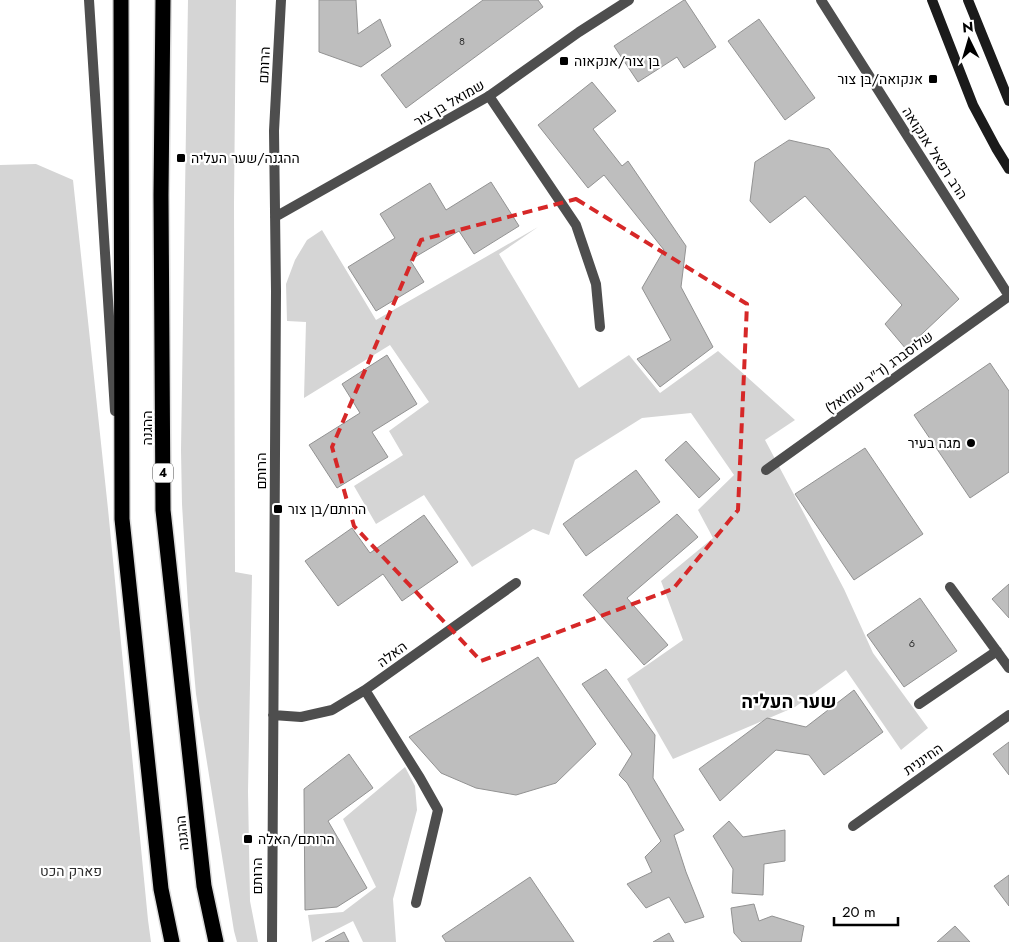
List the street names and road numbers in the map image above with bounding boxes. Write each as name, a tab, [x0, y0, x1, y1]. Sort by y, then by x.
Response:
street label: הרותם	[253, 46, 275, 84]
street label: שמואל בן צור	[410, 75, 488, 131]
street label: הרב רפאל אנקואה	[898, 103, 972, 203]
street label: שלוסברג (ד"ר שמואל)	[821, 326, 937, 418]
street label: ההגנה	[137, 410, 157, 446]
street label: הרותם	[251, 453, 271, 489]
road number: 4	[153, 463, 173, 482]
street label: האלה	[373, 636, 411, 672]
street label: החיננית	[899, 738, 947, 780]
street label: ההגנה	[170, 814, 194, 852]
street label: הרותם	[247, 858, 267, 894]

